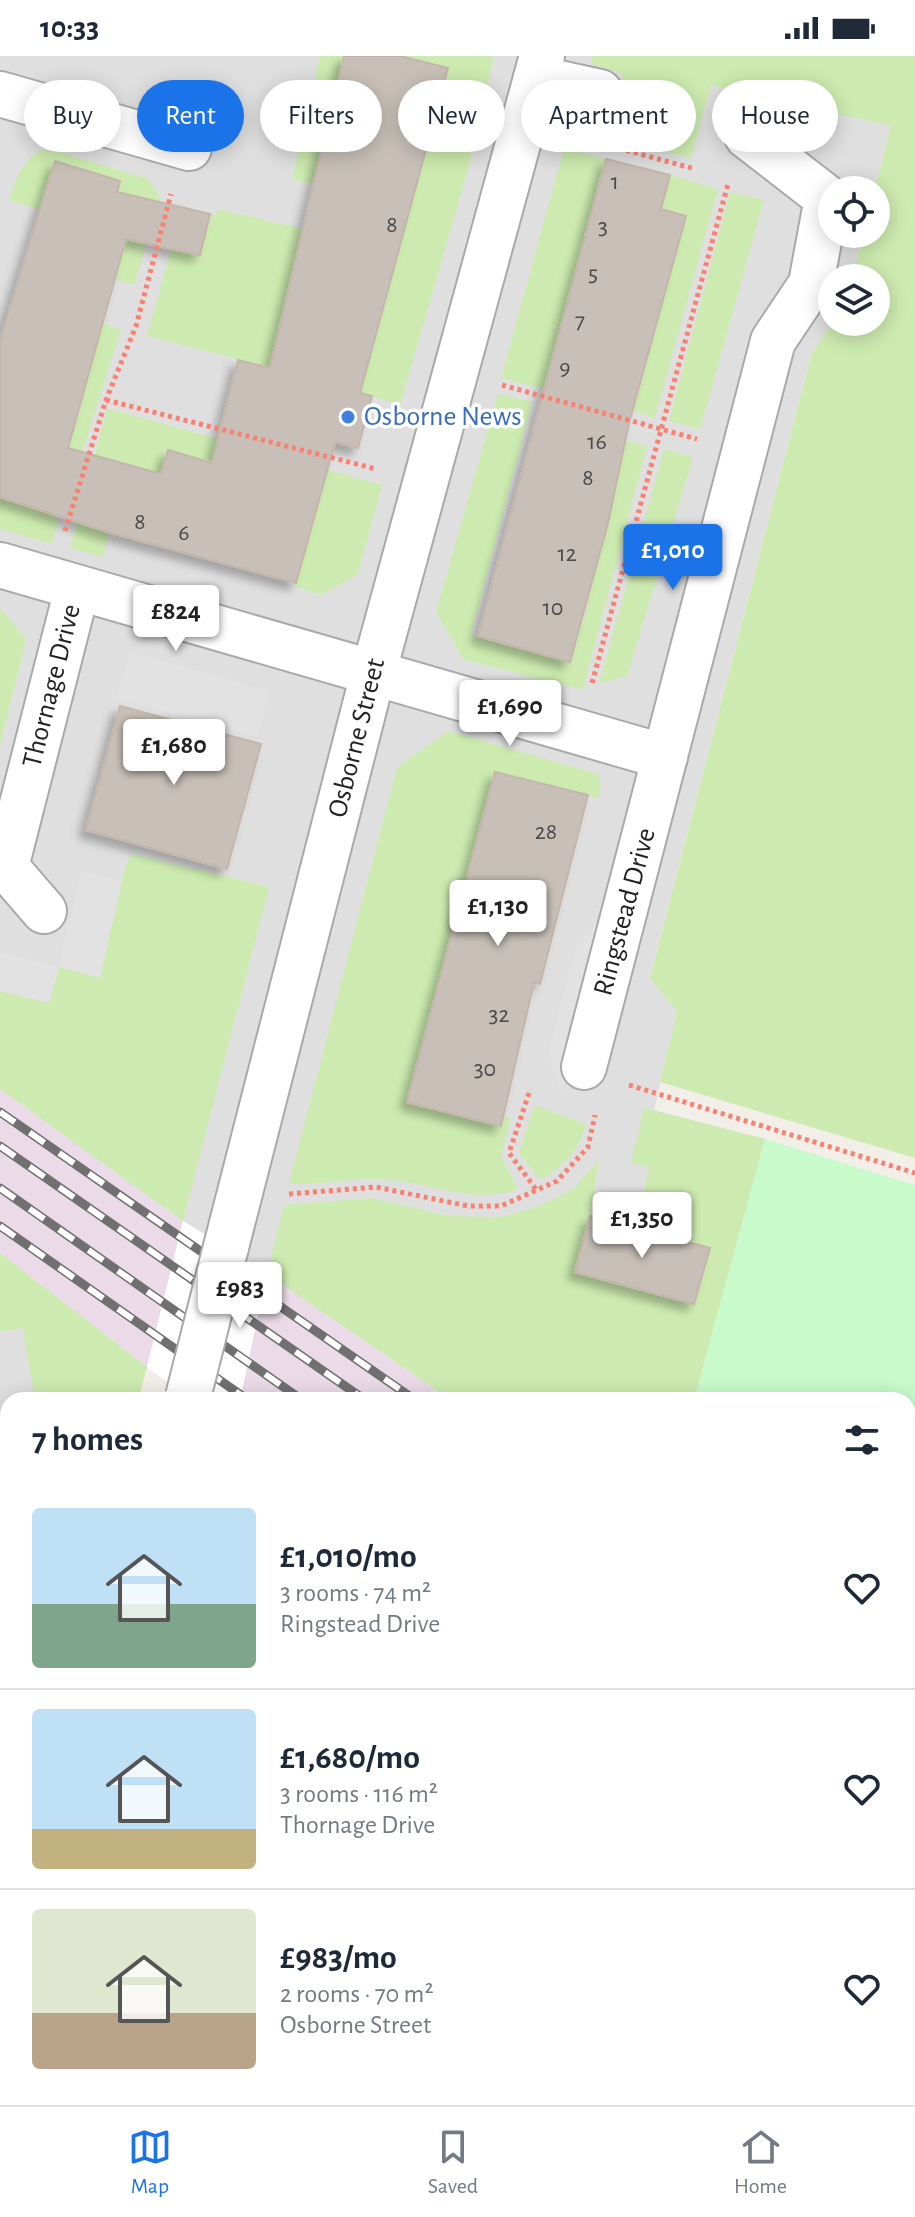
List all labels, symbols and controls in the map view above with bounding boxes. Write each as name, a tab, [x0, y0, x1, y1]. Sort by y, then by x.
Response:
text: 10:33	[40, 13, 99, 43]
chip: Buy	[24, 80, 121, 152]
chip: Rent	[137, 80, 244, 152]
chip: Filters	[260, 80, 382, 152]
chip: New	[398, 80, 505, 152]
chip: Apartment	[521, 80, 696, 152]
chip: House	[712, 80, 838, 152]
house number: 1	[611, 170, 619, 194]
map controls	[818, 176, 890, 336]
button: locate	[818, 176, 890, 248]
house number: 8	[386, 213, 398, 237]
house number: 3	[598, 215, 608, 239]
house number: 5	[588, 262, 598, 286]
button: layers	[818, 264, 890, 336]
house number: 7	[575, 309, 585, 333]
house number: 9	[559, 356, 571, 380]
place label: Osborne News	[364, 403, 522, 431]
marker: Osborne News	[339, 408, 357, 426]
house number: 16	[587, 430, 607, 454]
house number: 8	[582, 466, 594, 490]
house number: 8	[134, 510, 146, 534]
house number: 6	[178, 521, 190, 545]
pin: £1,010	[608, 524, 738, 592]
text: £1,010	[641, 537, 705, 563]
house number: 12	[557, 542, 577, 566]
pin: £824	[129, 585, 223, 653]
house number: 10	[543, 596, 563, 620]
text: £824	[151, 598, 201, 624]
street label: Thornage Drive	[18, 601, 86, 771]
street label: Osborne Street	[324, 656, 390, 820]
pin: £1,690	[445, 680, 575, 748]
text: £1,690	[477, 693, 543, 719]
pin: £1,680	[109, 719, 239, 787]
text: £1,680	[141, 732, 207, 758]
house number: 28	[535, 820, 557, 844]
street label: Ringstead Drive	[589, 825, 661, 999]
pin: £1,130	[433, 880, 563, 948]
text: £1,130	[467, 893, 529, 919]
house number: 32	[489, 1003, 509, 1027]
house number: 30	[474, 1057, 496, 1081]
pin: £1,350	[577, 1192, 707, 1260]
text: £1,350	[611, 1205, 673, 1231]
pin: £983	[193, 1262, 287, 1330]
text: £983	[216, 1275, 264, 1301]
icon: filters	[840, 1418, 884, 1462]
text: 7 homes	[32, 1423, 143, 1457]
icon: home	[96, 1540, 192, 1636]
text: £1,010/mo	[280, 1540, 417, 1574]
icon: heart	[840, 1566, 884, 1610]
text: 3 rooms · 74 m²	[280, 1580, 431, 1606]
text: Ringstead Drive	[280, 1611, 440, 1637]
icon: home	[96, 1741, 192, 1837]
text: £1,680/mo	[280, 1741, 420, 1775]
icon: heart	[840, 1767, 884, 1811]
text: 3 rooms · 116 m²	[280, 1781, 438, 1807]
text: Thornage Drive	[280, 1812, 435, 1838]
icon: home	[96, 1941, 192, 2037]
text: £983/mo	[280, 1941, 397, 1975]
icon: heart	[840, 1967, 884, 2011]
text: 2 rooms · 70 m²	[280, 1981, 433, 2007]
text: Osborne Street	[280, 2012, 431, 2038]
tab: Map	[128, 2125, 172, 2199]
tab: Saved	[428, 2125, 478, 2199]
tab: Home	[734, 2125, 787, 2199]

